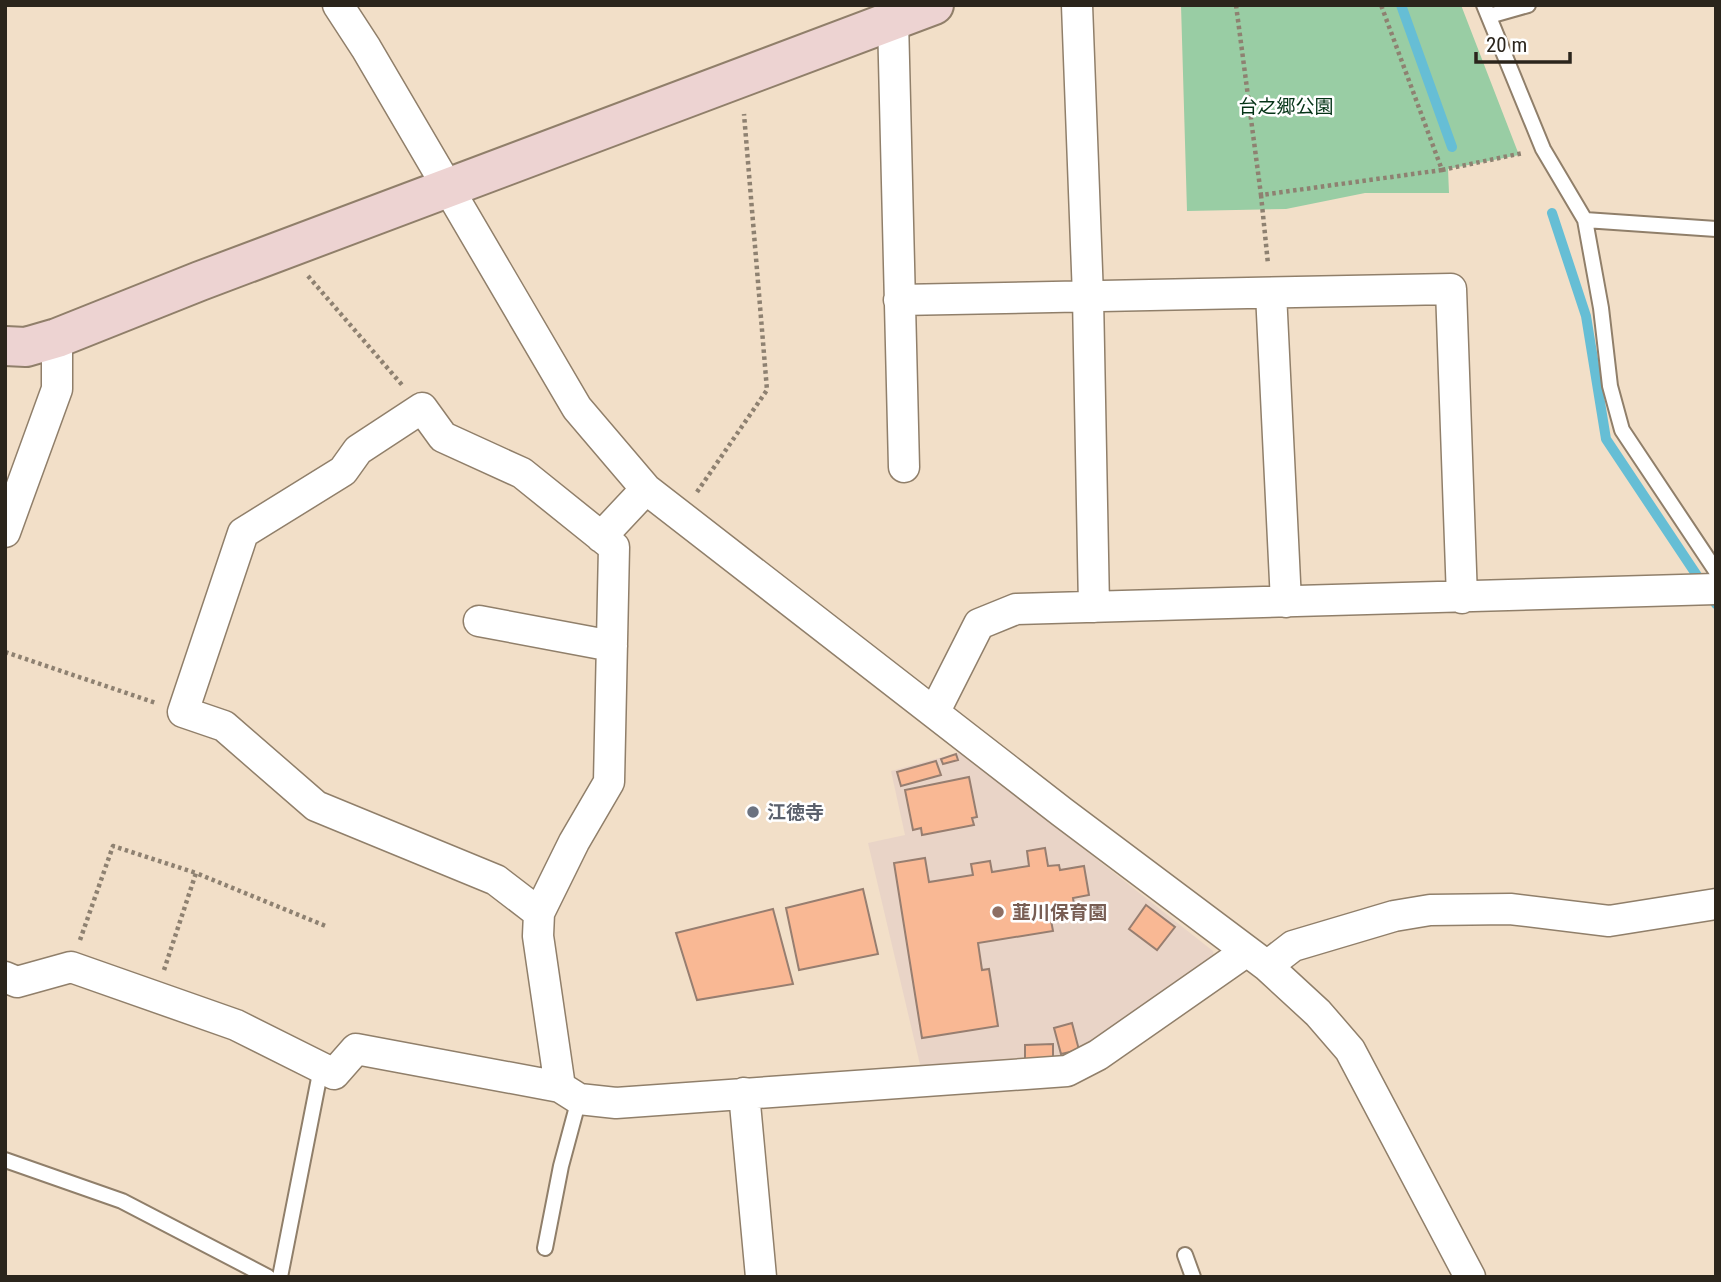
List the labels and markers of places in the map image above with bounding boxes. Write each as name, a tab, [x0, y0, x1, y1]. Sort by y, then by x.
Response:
place label: 江徳寺	[767, 801, 824, 824]
marker: 江徳寺	[745, 804, 761, 820]
place label: 韮川保育園	[1012, 901, 1107, 924]
marker: 韮川保育園	[990, 904, 1006, 920]

